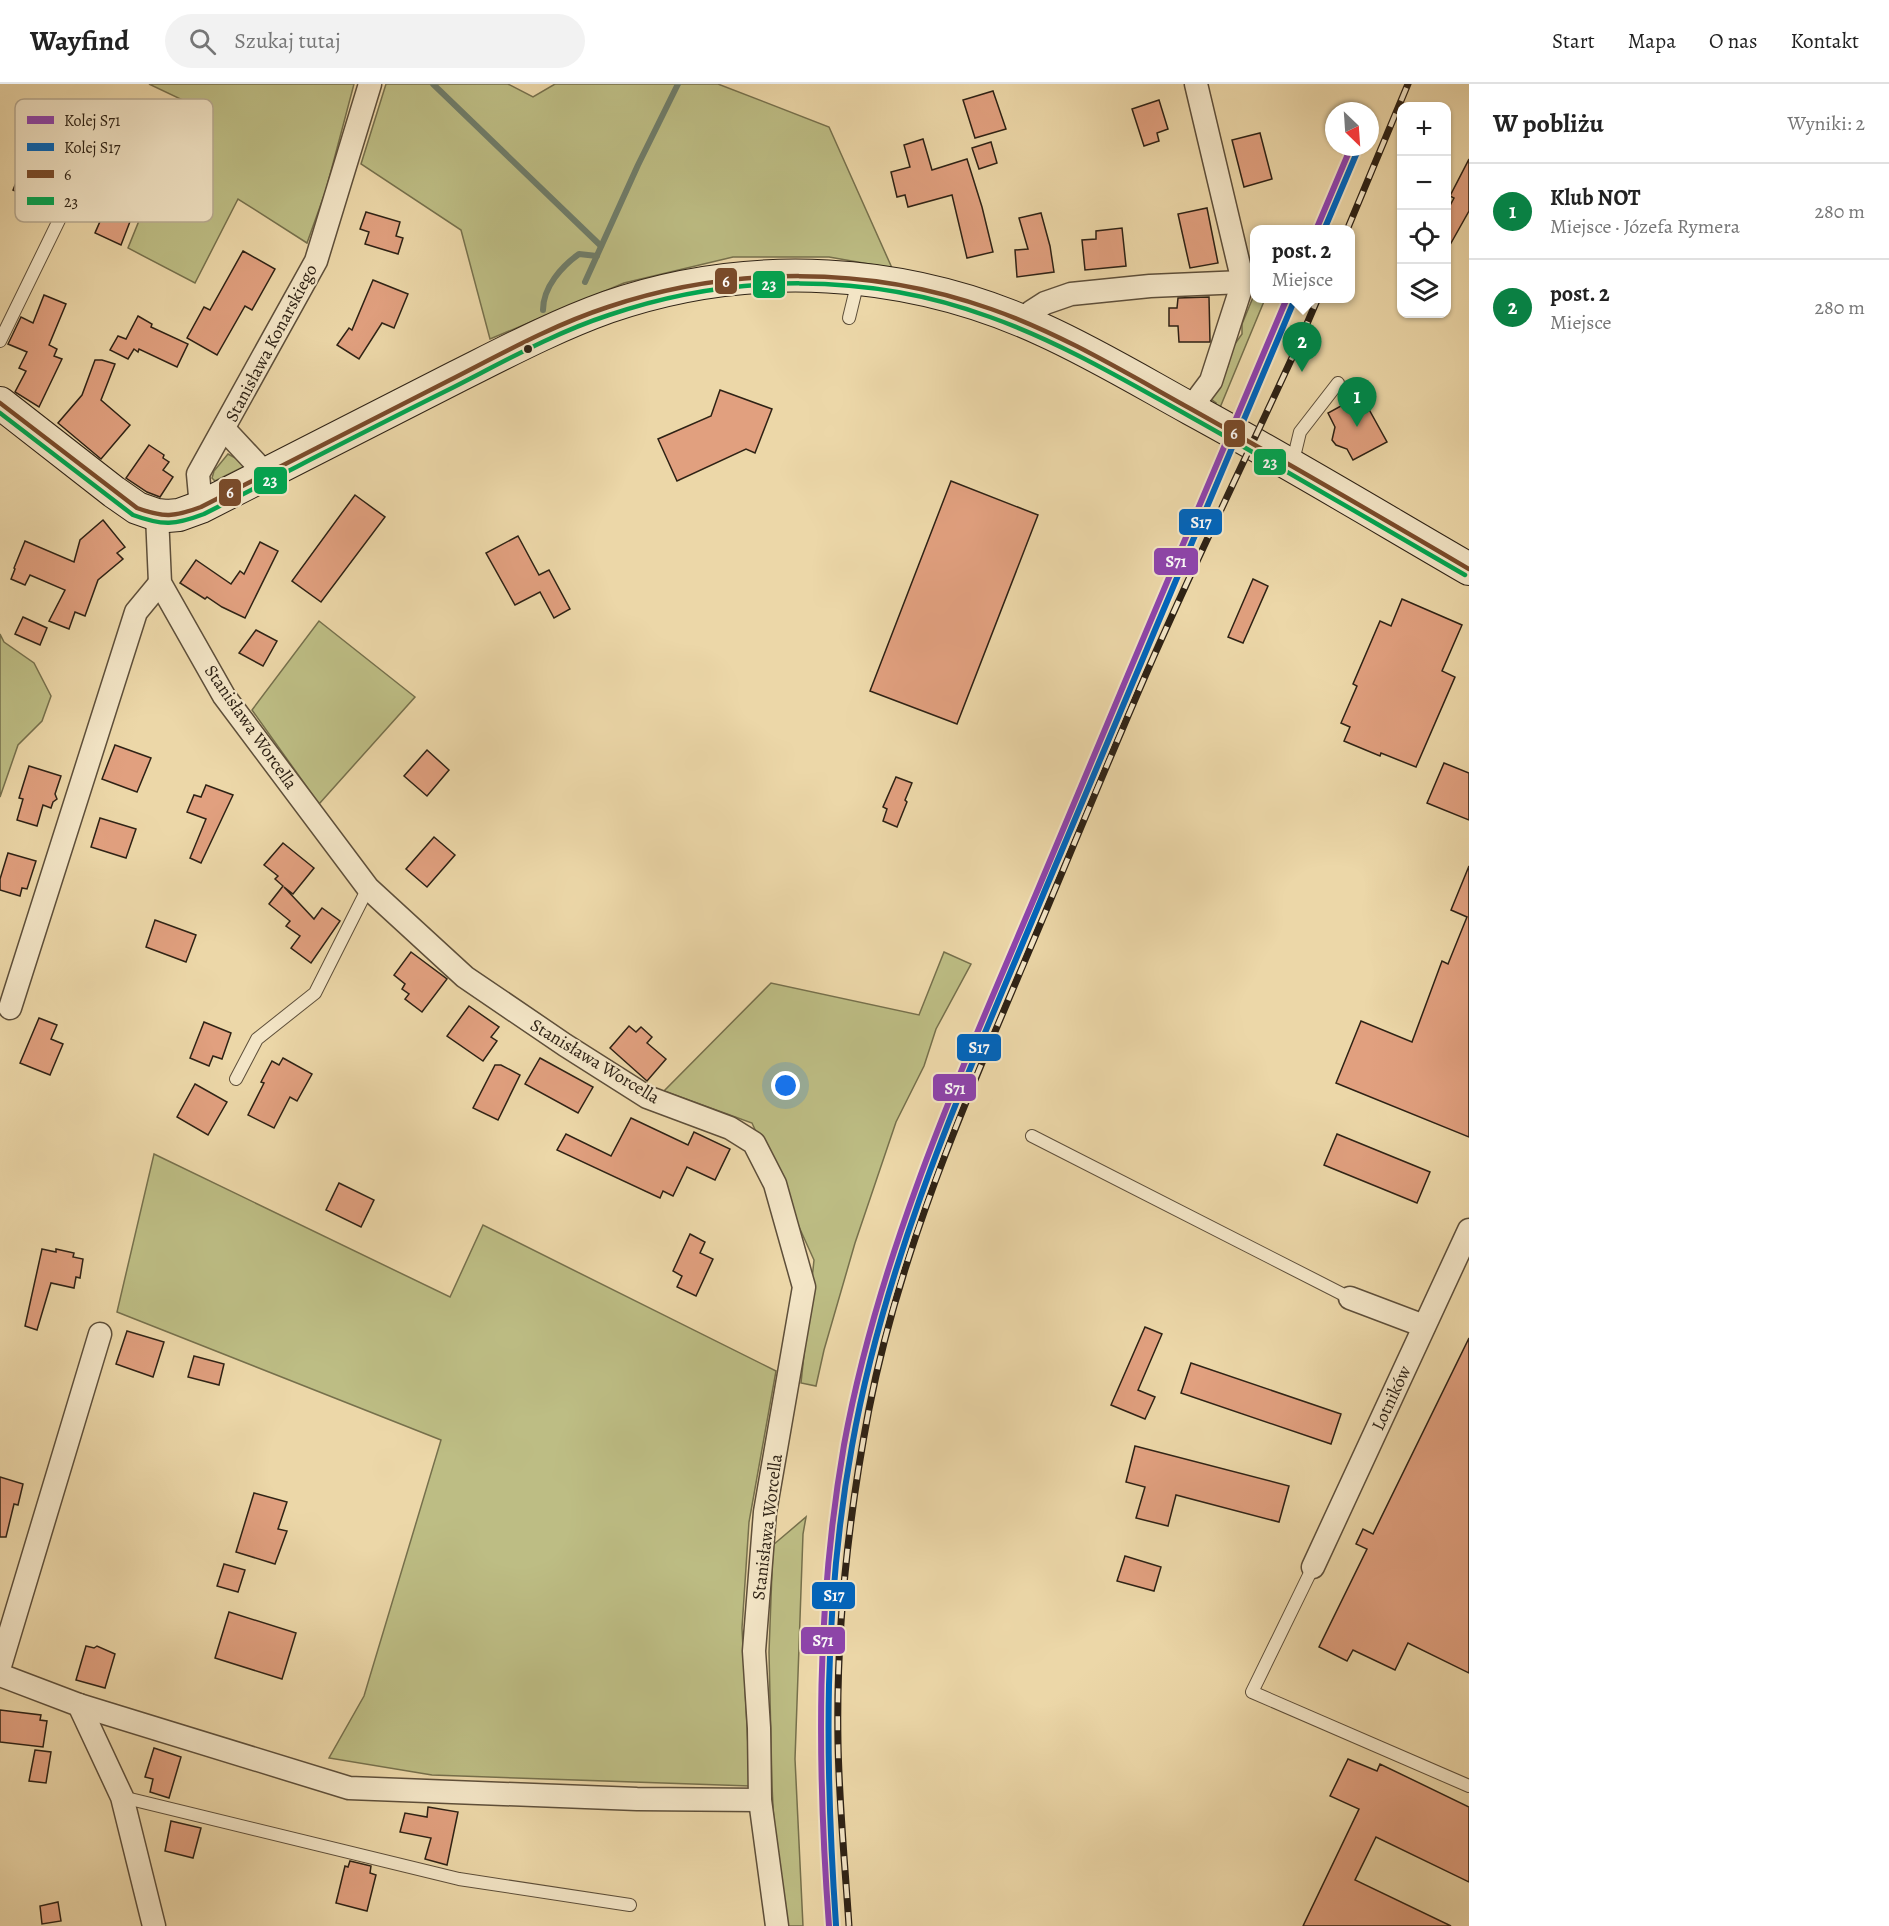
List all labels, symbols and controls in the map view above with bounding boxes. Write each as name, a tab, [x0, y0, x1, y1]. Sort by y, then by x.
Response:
search box	[165, 14, 585, 68]
text: Wayfind	[30, 22, 129, 60]
icon: search	[186, 25, 219, 58]
text: Szukaj tutaj	[234, 26, 341, 56]
text: Start	[1552, 27, 1595, 55]
text: Mapa	[1628, 27, 1676, 55]
text: O nas	[1709, 27, 1757, 55]
text: Kontakt	[1790, 27, 1859, 55]
legend	[15, 99, 213, 222]
north arrow	[1325, 102, 1379, 156]
map controls	[1397, 102, 1451, 318]
button: +	[1397, 102, 1451, 156]
text: W pobliżu	[1493, 106, 1604, 141]
text: Kolej S71	[64, 110, 121, 132]
text: Wyniki: 2	[1788, 110, 1865, 137]
text: Kolej S17	[64, 137, 121, 159]
button: −	[1397, 156, 1451, 210]
text: 6	[64, 164, 71, 186]
text: Klub NOT	[1550, 183, 1641, 213]
text: 23	[64, 191, 78, 213]
text: 1	[1509, 198, 1516, 225]
text: 280 m	[1815, 198, 1865, 225]
button: locate	[1397, 210, 1451, 264]
text: Miejsce · Józefa Rymera	[1550, 213, 1740, 240]
popup	[1250, 225, 1355, 303]
text: post. 2	[1272, 236, 1331, 266]
street label: Stanisława Konarskiego	[219, 260, 323, 426]
button: layers	[1397, 264, 1451, 318]
text: Miejsce	[1272, 266, 1333, 293]
line badge: 6	[714, 267, 738, 295]
line badge: 23	[752, 270, 786, 299]
text: 6	[722, 271, 730, 293]
text: 23	[762, 274, 776, 296]
text: post. 2	[1550, 279, 1610, 309]
text: 2	[1508, 294, 1517, 321]
text: 280 m	[1815, 294, 1865, 321]
text: Miejsce	[1550, 309, 1612, 336]
pin: 2	[1282, 322, 1322, 372]
unlabelled marker	[522, 343, 534, 355]
pin: 1	[1338, 378, 1376, 427]
line badge: 6	[1223, 419, 1246, 448]
text: 6	[1230, 423, 1238, 445]
line badge: 23	[1253, 448, 1287, 476]
text: 23	[1263, 452, 1277, 474]
line badge: 23	[253, 466, 288, 495]
text: 23	[263, 470, 277, 492]
line badge: 6	[218, 478, 242, 507]
text: 6	[226, 482, 234, 504]
line badge: S17	[1178, 508, 1223, 536]
text: S17	[1190, 512, 1212, 534]
line badge: S71	[1153, 547, 1199, 576]
text: S71	[1165, 551, 1187, 573]
street label: Stanisława Worcella	[199, 660, 303, 795]
street label: Stanisława Worcella	[526, 1013, 665, 1109]
line badge: S17	[956, 1033, 1002, 1062]
text: S17	[968, 1037, 990, 1059]
your location	[771, 1071, 800, 1100]
line badge: S71	[932, 1073, 977, 1102]
text: S71	[944, 1078, 966, 1100]
street label: Lotników	[1366, 1361, 1417, 1434]
street label: Stanisława Worcella	[746, 1452, 788, 1601]
line badge: S17	[811, 1581, 856, 1610]
text: S17	[823, 1585, 845, 1607]
line badge: S71	[800, 1626, 846, 1655]
text: S71	[812, 1630, 834, 1652]

